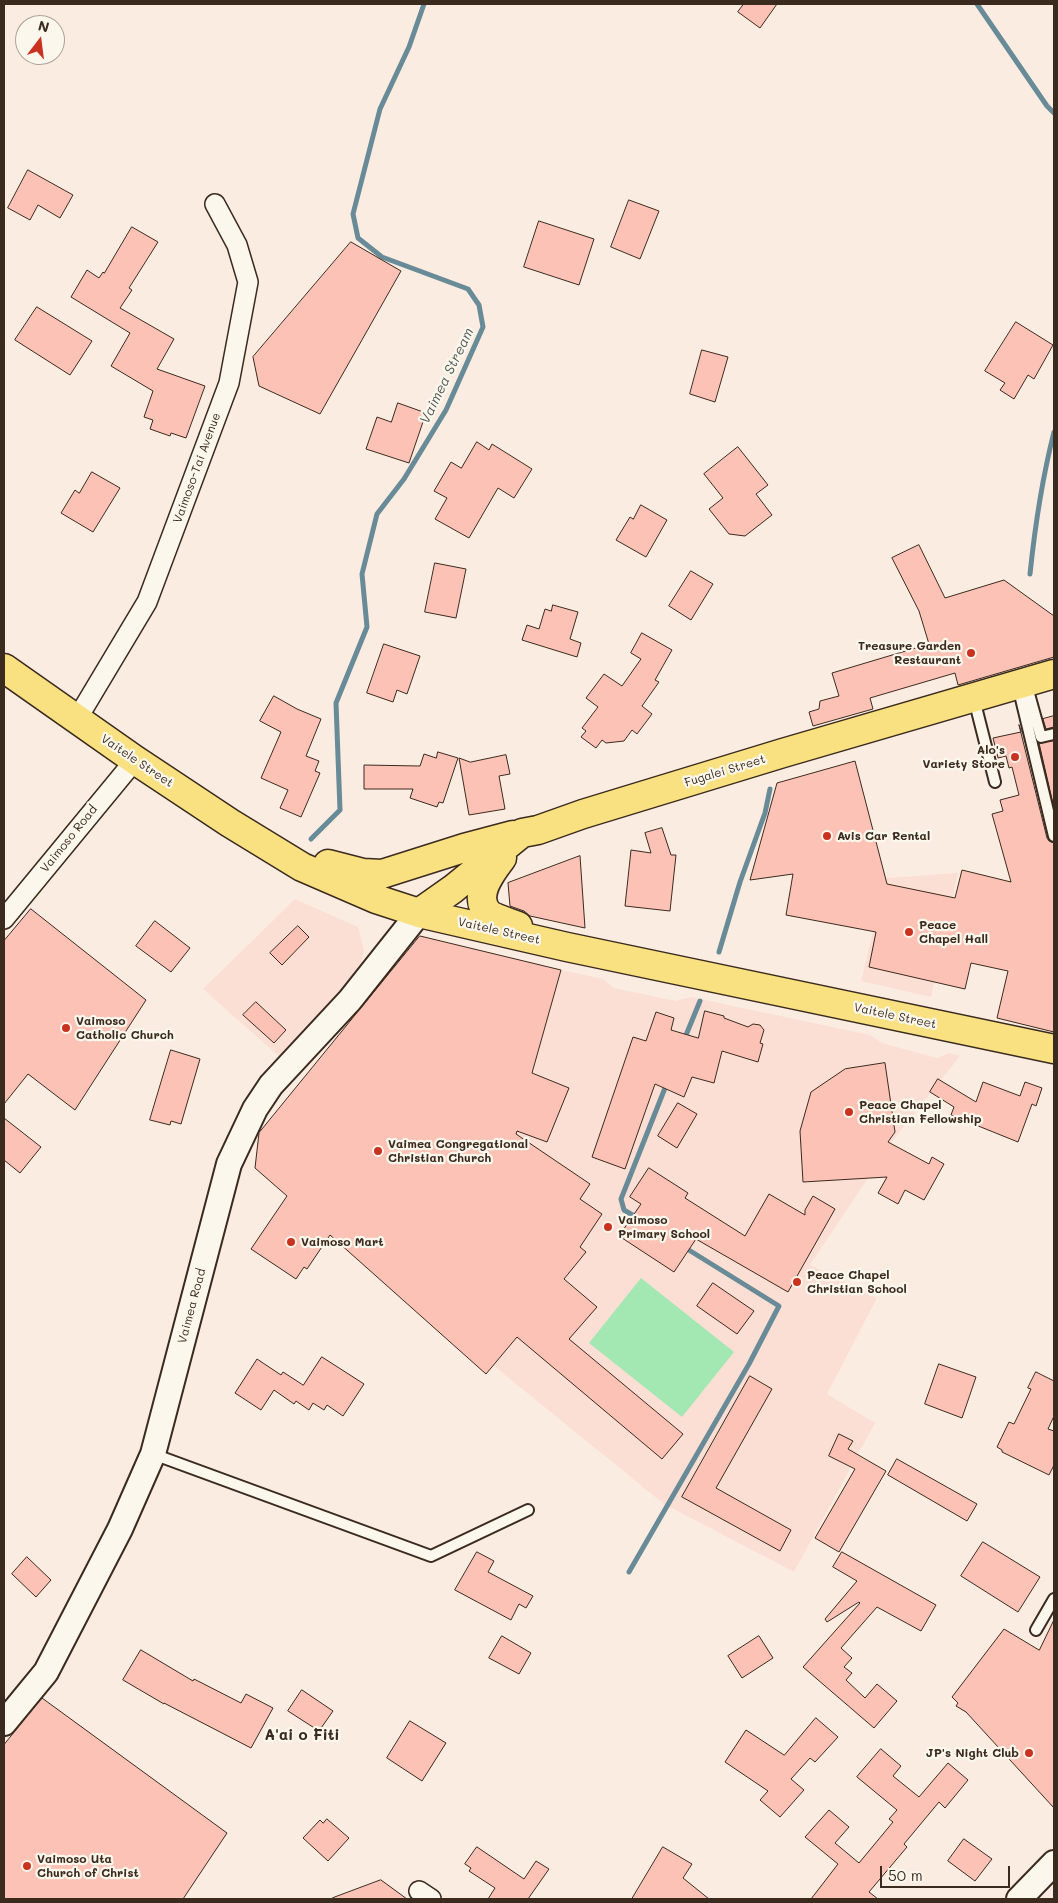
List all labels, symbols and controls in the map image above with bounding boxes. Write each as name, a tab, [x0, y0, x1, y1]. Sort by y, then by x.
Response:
north arrow	[15, 15, 65, 65]
text: N	[36, 15, 51, 37]
water label: Vaimea Stream	[416, 325, 478, 427]
street label: Vaimoso-Tai Avenue	[170, 411, 224, 525]
place label: Treasure Garden Restaurant	[858, 639, 961, 667]
marker: Treasure Garden Restaurant	[965, 647, 977, 659]
street label: Vaitele Street	[98, 732, 176, 790]
place label: Alo's Variety Store	[923, 743, 1005, 771]
marker: Alo's Variety Store	[1009, 751, 1021, 763]
street label: Fugalei Street	[683, 752, 767, 790]
street label: Vaimoso Road	[38, 803, 100, 875]
place label: Avis Car Rental	[837, 829, 930, 843]
marker: Avis Car Rental	[821, 830, 833, 842]
street label: Vaitele Street	[456, 915, 542, 947]
place label: Peace Chapel Hall	[919, 918, 988, 946]
marker: Peace Chapel Hall	[903, 926, 915, 938]
street label: Vaitele Street	[852, 1000, 938, 1032]
place label: Vaimoso Catholic Church	[76, 1014, 174, 1042]
marker: Vaimoso Catholic Church	[60, 1022, 72, 1034]
place label: Peace Chapel Christian Fellowship	[859, 1098, 982, 1126]
marker: Peace Chapel Christian Fellowship	[843, 1106, 855, 1118]
place label: Vaimea Congregational Christian Church	[388, 1137, 528, 1165]
marker: Vaimea Congregational Christian Church	[372, 1145, 384, 1157]
place label: Vaimoso Primary School	[618, 1213, 710, 1241]
marker: Vaimoso Primary School	[602, 1221, 614, 1233]
place label: Vaimoso Mart	[301, 1235, 383, 1249]
marker: Vaimoso Mart	[285, 1236, 297, 1248]
street label: Vaimea Road	[175, 1267, 209, 1345]
place label: Peace Chapel Christian School	[807, 1268, 907, 1296]
marker: Peace Chapel Christian School	[791, 1276, 803, 1288]
district label: A'ai o Fiti	[264, 1726, 340, 1744]
place label: JP's Night Club	[926, 1746, 1019, 1760]
marker: JP's Night Club	[1023, 1747, 1035, 1759]
place label: Vaimoso Uta Church of Christ	[37, 1852, 139, 1880]
scale bar	[883, 1856, 1013, 1888]
marker: Vaimoso Uta Church of Christ	[21, 1860, 33, 1872]
text: 50 m	[888, 1865, 923, 1885]

